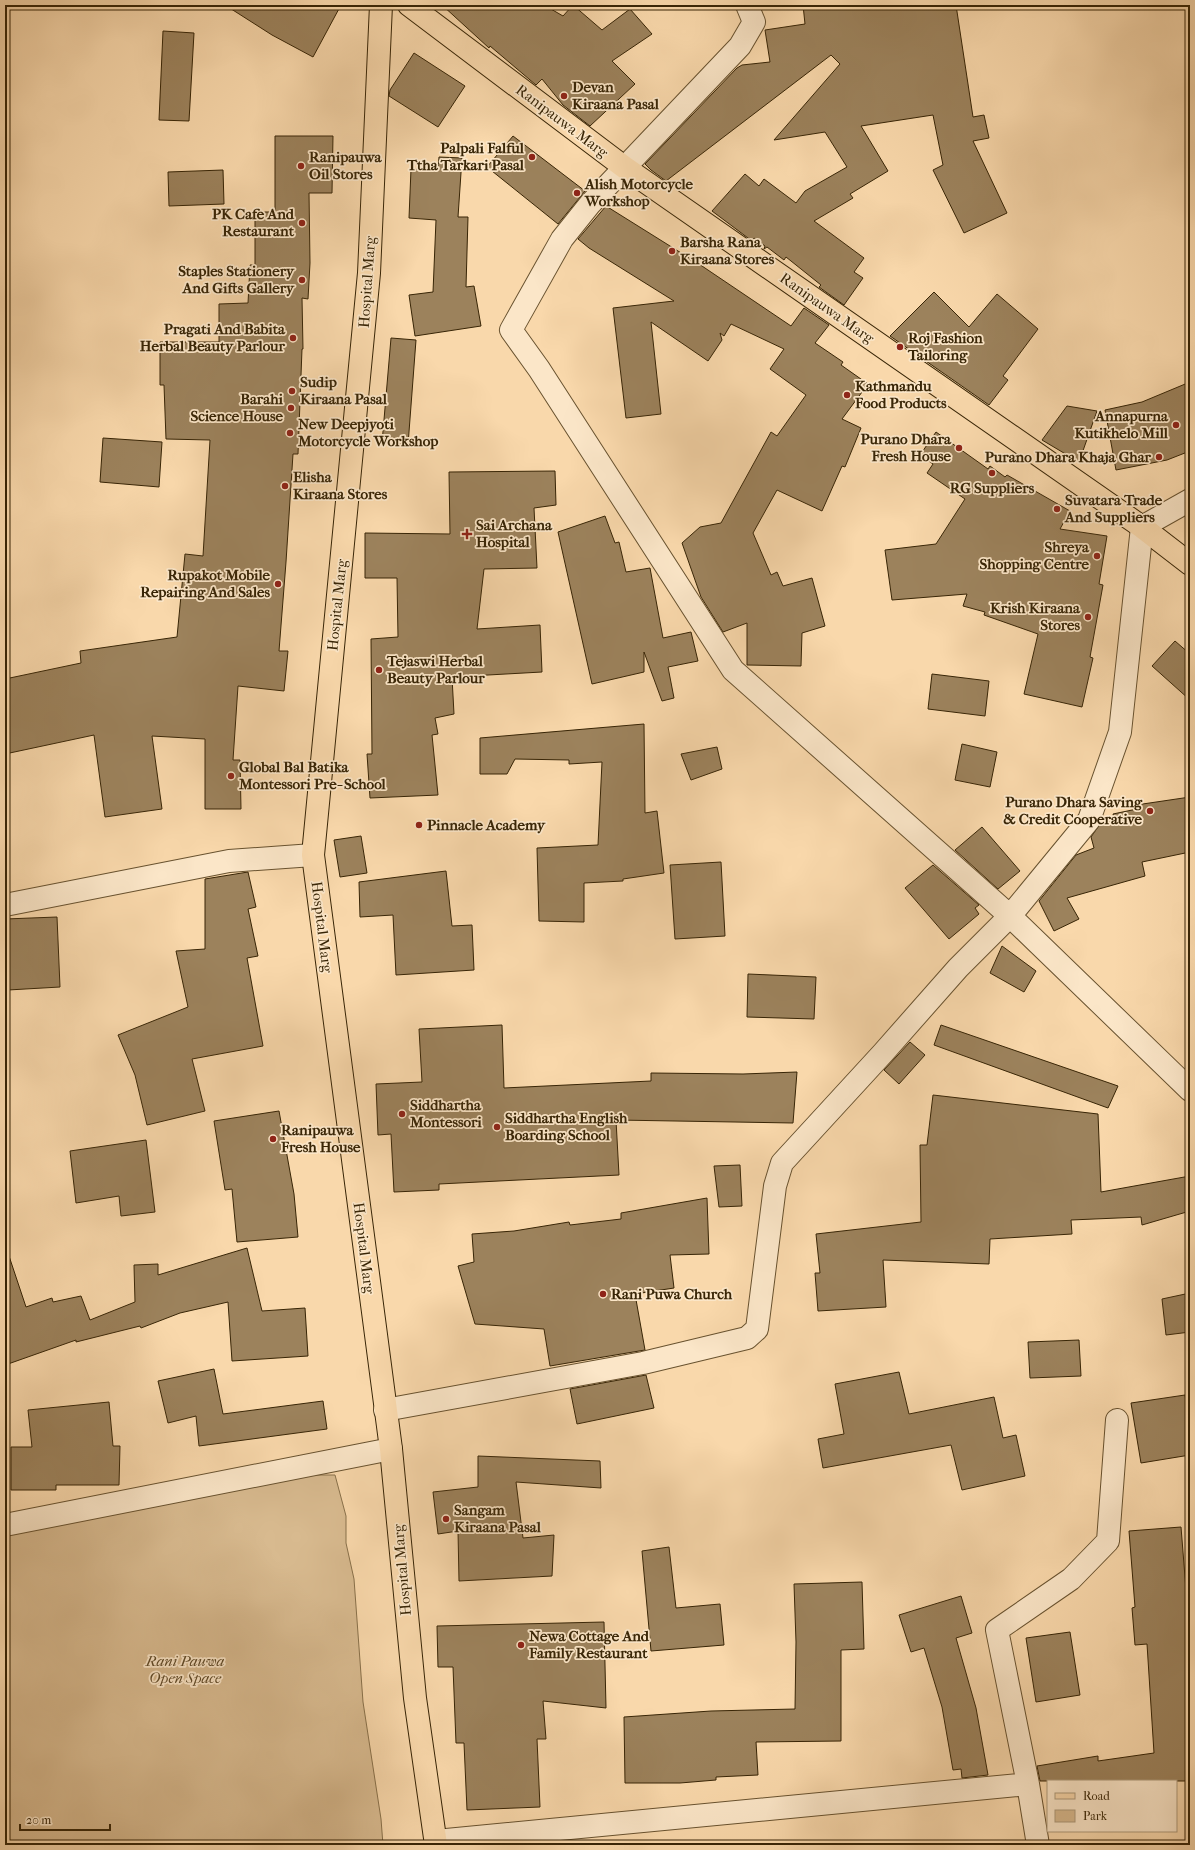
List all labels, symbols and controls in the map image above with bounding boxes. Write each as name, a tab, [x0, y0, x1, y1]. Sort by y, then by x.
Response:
place label: Devan Kiraana Pasal	[572, 78, 660, 113]
street label: Ranipauwa Marg	[512, 80, 612, 162]
marker: Devan Kiraana Pasal	[559, 91, 569, 101]
place label: Palpali Falful Ttha Tarkari Pasal	[406, 139, 525, 174]
place label: Ranipauwa Oil Stores	[309, 148, 383, 183]
marker: Palpali Falful Ttha Tarkari Pasal	[527, 152, 537, 162]
marker: Ranipauwa Oil Stores	[296, 161, 306, 171]
place label: Alish Motorcycle Workshop	[584, 175, 694, 210]
marker: Alish Motorcycle Workshop	[572, 188, 582, 198]
place label: PK Cafe And Restaurant	[212, 205, 295, 240]
marker: PK Cafe And Restaurant	[297, 218, 307, 228]
place label: Barsha Rana Kiraana Stores	[680, 233, 775, 268]
street label: Hospital Marg	[355, 235, 379, 328]
marker: Barsha Rana Kiraana Stores	[667, 246, 677, 256]
place label: Staples Stationery And Gifts Gallery	[178, 262, 295, 297]
street label: Ranipauwa Marg	[776, 269, 878, 348]
marker: Staples Stationery And Gifts Gallery	[297, 275, 307, 285]
place label: Pragati And Babita Herbal Beauty Parlour	[140, 320, 286, 355]
place label: Roj Fashion Tailoring	[907, 329, 983, 364]
marker: Pragati And Babita Herbal Beauty Parlour	[288, 333, 298, 343]
marker: Roj Fashion Tailoring	[895, 342, 905, 352]
place label: Sudip Kiraana Pasal	[300, 373, 388, 408]
place label: Kathmandu Food Products	[854, 377, 947, 412]
marker: Sudip Kiraana Pasal	[287, 386, 297, 396]
place label: Barahi Science House	[190, 390, 284, 425]
marker: Kathmandu Food Products	[842, 390, 852, 400]
marker: Barahi Science House	[286, 403, 296, 413]
place label: Annapurna Kutikhelo Mill	[1074, 407, 1169, 442]
place label: New Deepjyoti Motorcycle Workshop	[297, 415, 438, 450]
marker: Annapurna Kutikhelo Mill	[1171, 420, 1181, 430]
marker: New Deepjyoti Motorcycle Workshop	[285, 428, 295, 438]
place label: Purano Dhara Fresh House	[861, 430, 952, 465]
marker: Purano Dhara Fresh House	[954, 443, 964, 453]
place label: Purano Dhara Khaja Ghar	[985, 448, 1152, 466]
marker: Purano Dhara Khaja Ghar	[1154, 452, 1164, 462]
place label: Elisha Kiraana Stores	[293, 468, 388, 503]
marker: RG Suppliers	[987, 468, 997, 478]
place label: RG Suppliers	[950, 479, 1035, 497]
marker: Elisha Kiraana Stores	[280, 481, 290, 491]
place label: Suvatara Trade And Suppliers	[1064, 491, 1163, 526]
marker: Suvatara Trade And Suppliers	[1052, 504, 1062, 514]
place label: Sai Archana Hospital	[476, 516, 553, 551]
marker: Sai Archana Hospital	[461, 528, 473, 540]
place label: Shreya Shopping Centre	[980, 538, 1090, 573]
marker: Shreya Shopping Centre	[1092, 551, 1102, 561]
street label: Hospital Marg	[323, 557, 351, 652]
place label: Rupakot Mobile Repairing And Sales	[140, 566, 271, 601]
marker: Rupakot Mobile Repairing And Sales	[273, 579, 283, 589]
place label: Krish Kiraana Stores	[990, 599, 1081, 634]
marker: Krish Kiraana Stores	[1083, 612, 1093, 622]
place label: Tejaswi Herbal Beauty Parlour	[386, 652, 485, 687]
marker: Tejaswi Herbal Beauty Parlour	[374, 665, 384, 675]
place label: Global Bal Batika Montessori Pre- School	[238, 758, 387, 793]
marker: Global Bal Batika Montessori Pre- School	[226, 771, 236, 781]
place label: Purano Dhara Saving & Credit Cooperative	[1003, 793, 1143, 828]
marker: Purano Dhara Saving & Credit Cooperative	[1145, 806, 1155, 816]
place label: Pinnacle Academy	[427, 816, 546, 834]
marker: Pinnacle Academy	[414, 820, 424, 830]
street label: Hospital Marg	[307, 880, 337, 975]
place label: Siddhartha Montessori	[409, 1096, 482, 1131]
marker: Siddhartha Montessori	[397, 1109, 407, 1119]
place label: Siddhartha English Boarding School	[505, 1109, 628, 1144]
place label: Ranipauwa Fresh House	[280, 1121, 361, 1156]
marker: Siddhartha English Boarding School	[492, 1122, 502, 1132]
marker: Ranipauwa Fresh House	[268, 1134, 278, 1144]
street label: Hospital Marg	[349, 1201, 379, 1296]
place label: Rani Puwa Church	[611, 1285, 733, 1303]
marker: Rani Puwa Church	[598, 1289, 608, 1299]
place label: Sangam Kiraana Pasal	[454, 1501, 542, 1536]
marker: Sangam Kiraana Pasal	[441, 1514, 451, 1524]
street label: Hospital Marg	[389, 1522, 415, 1617]
place label: Newa Cottage And Family Restaurant	[528, 1627, 650, 1662]
marker: Newa Cottage And Family Restaurant	[516, 1640, 526, 1650]
park label: Rani Pauwa Open Space	[145, 1652, 224, 1687]
legend	[1047, 1780, 1177, 1832]
text: Road	[1083, 1789, 1110, 1803]
scale bar	[20, 1806, 110, 1832]
text: Park	[1083, 1809, 1108, 1823]
text: 20 m	[26, 1813, 51, 1827]

